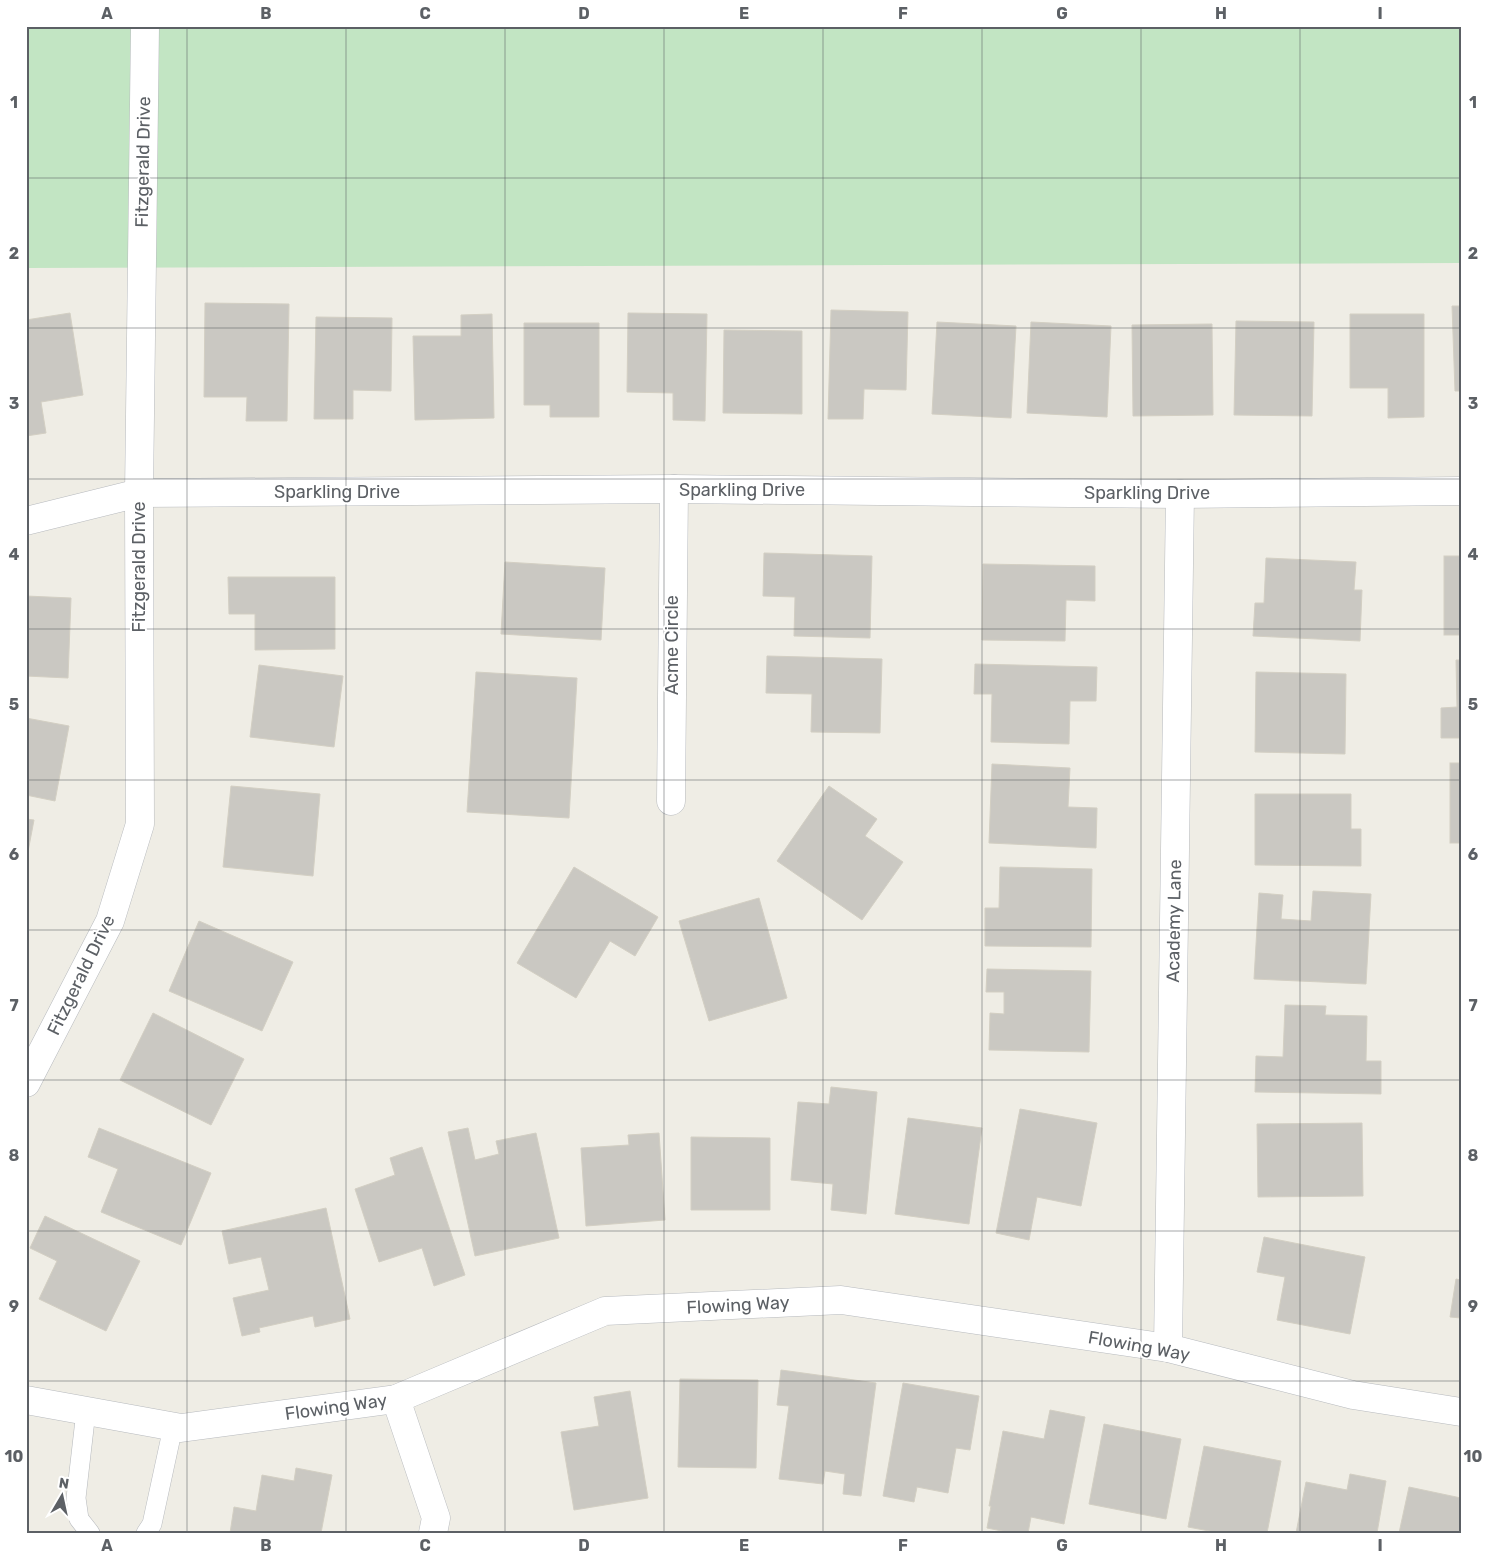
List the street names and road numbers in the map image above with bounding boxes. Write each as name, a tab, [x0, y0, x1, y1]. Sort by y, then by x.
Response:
street label: Fitzgerald Drive	[131, 96, 155, 228]
street label: Sparkling Drive	[679, 479, 805, 501]
street label: Sparkling Drive	[274, 481, 400, 503]
street label: Sparkling Drive	[1084, 482, 1210, 504]
street label: Fitzgerald Drive	[128, 501, 150, 633]
street label: Acme Circle	[661, 595, 683, 695]
street label: Academy Lane	[1162, 859, 1186, 983]
street label: Fitzgerald Drive	[42, 911, 120, 1039]
street label: Flowing Way	[686, 1291, 790, 1319]
street label: Flowing Way	[1086, 1326, 1192, 1366]
street label: Flowing Way	[283, 1389, 389, 1425]

